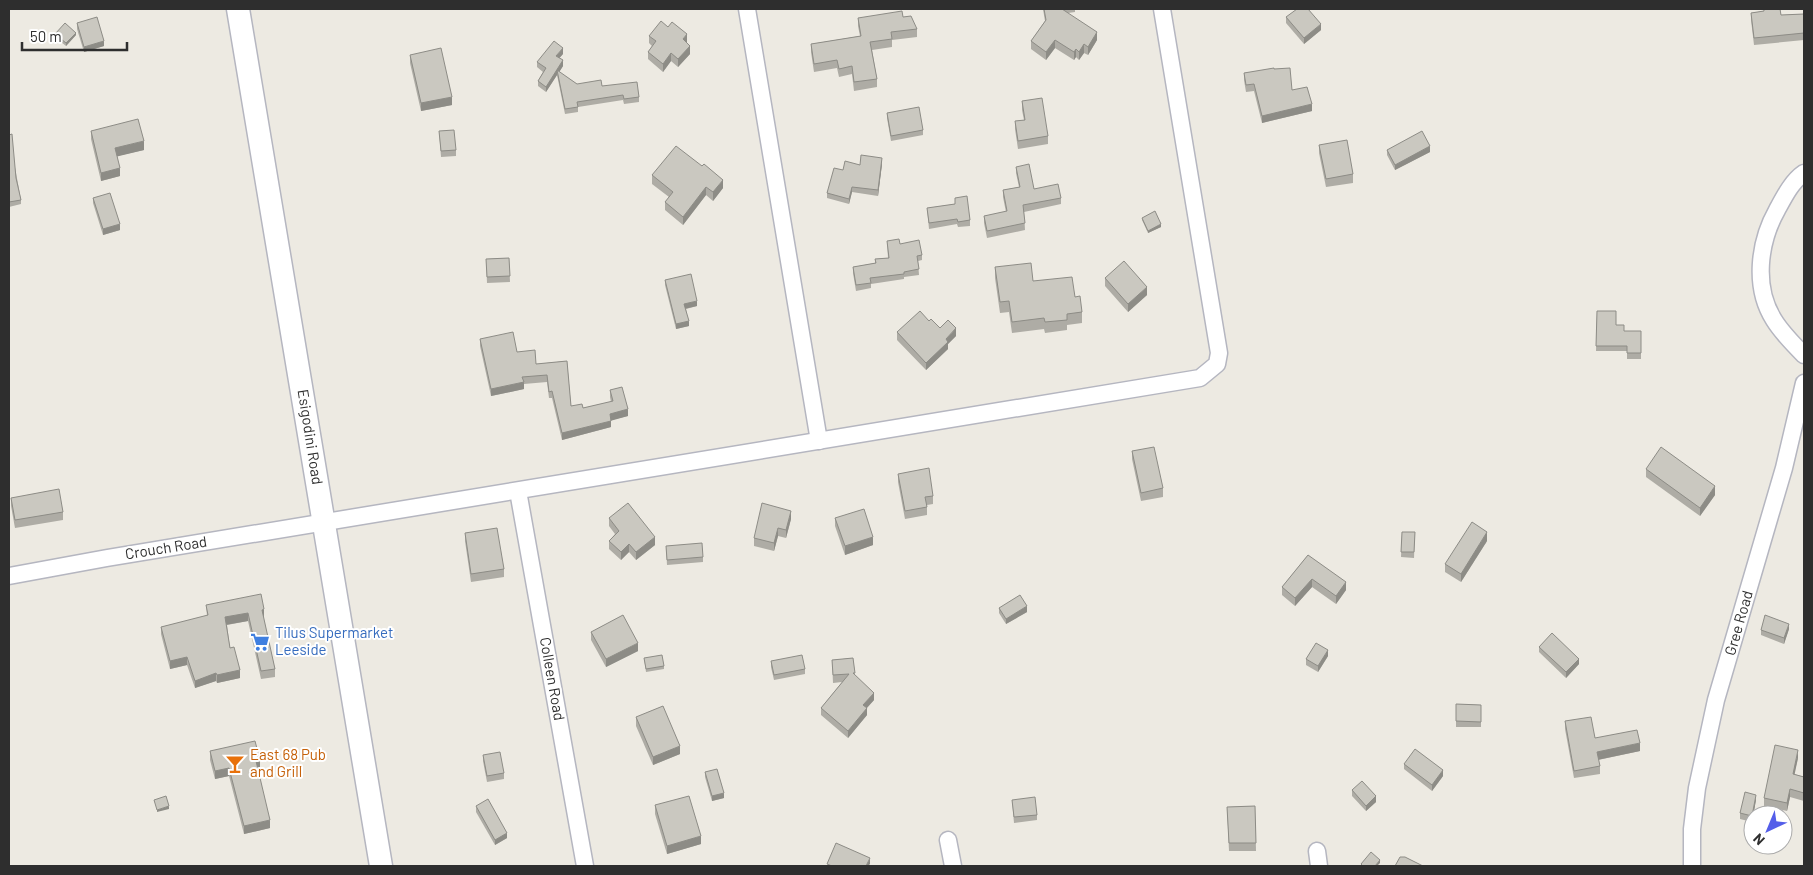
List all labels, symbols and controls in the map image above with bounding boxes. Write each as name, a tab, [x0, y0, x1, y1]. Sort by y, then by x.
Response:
scale bar	[22, 20, 128, 52]
text: 50 m	[30, 27, 62, 45]
street label: Esigodini Road	[295, 388, 327, 486]
street label: Crouch Road	[124, 532, 208, 562]
street label: Gree Road	[1720, 588, 1756, 657]
place label: Tilus Supermarket Leeside	[275, 623, 393, 658]
supermarket icon: Tilus Supermarket Leeside	[249, 631, 271, 653]
street label: Colleen Road	[537, 636, 569, 722]
place label: East 68 Pub and Grill	[250, 745, 326, 780]
bar icon: East 68 Pub and Grill	[224, 753, 246, 775]
north arrow	[1743, 805, 1793, 855]
text: N	[1749, 830, 1768, 849]

